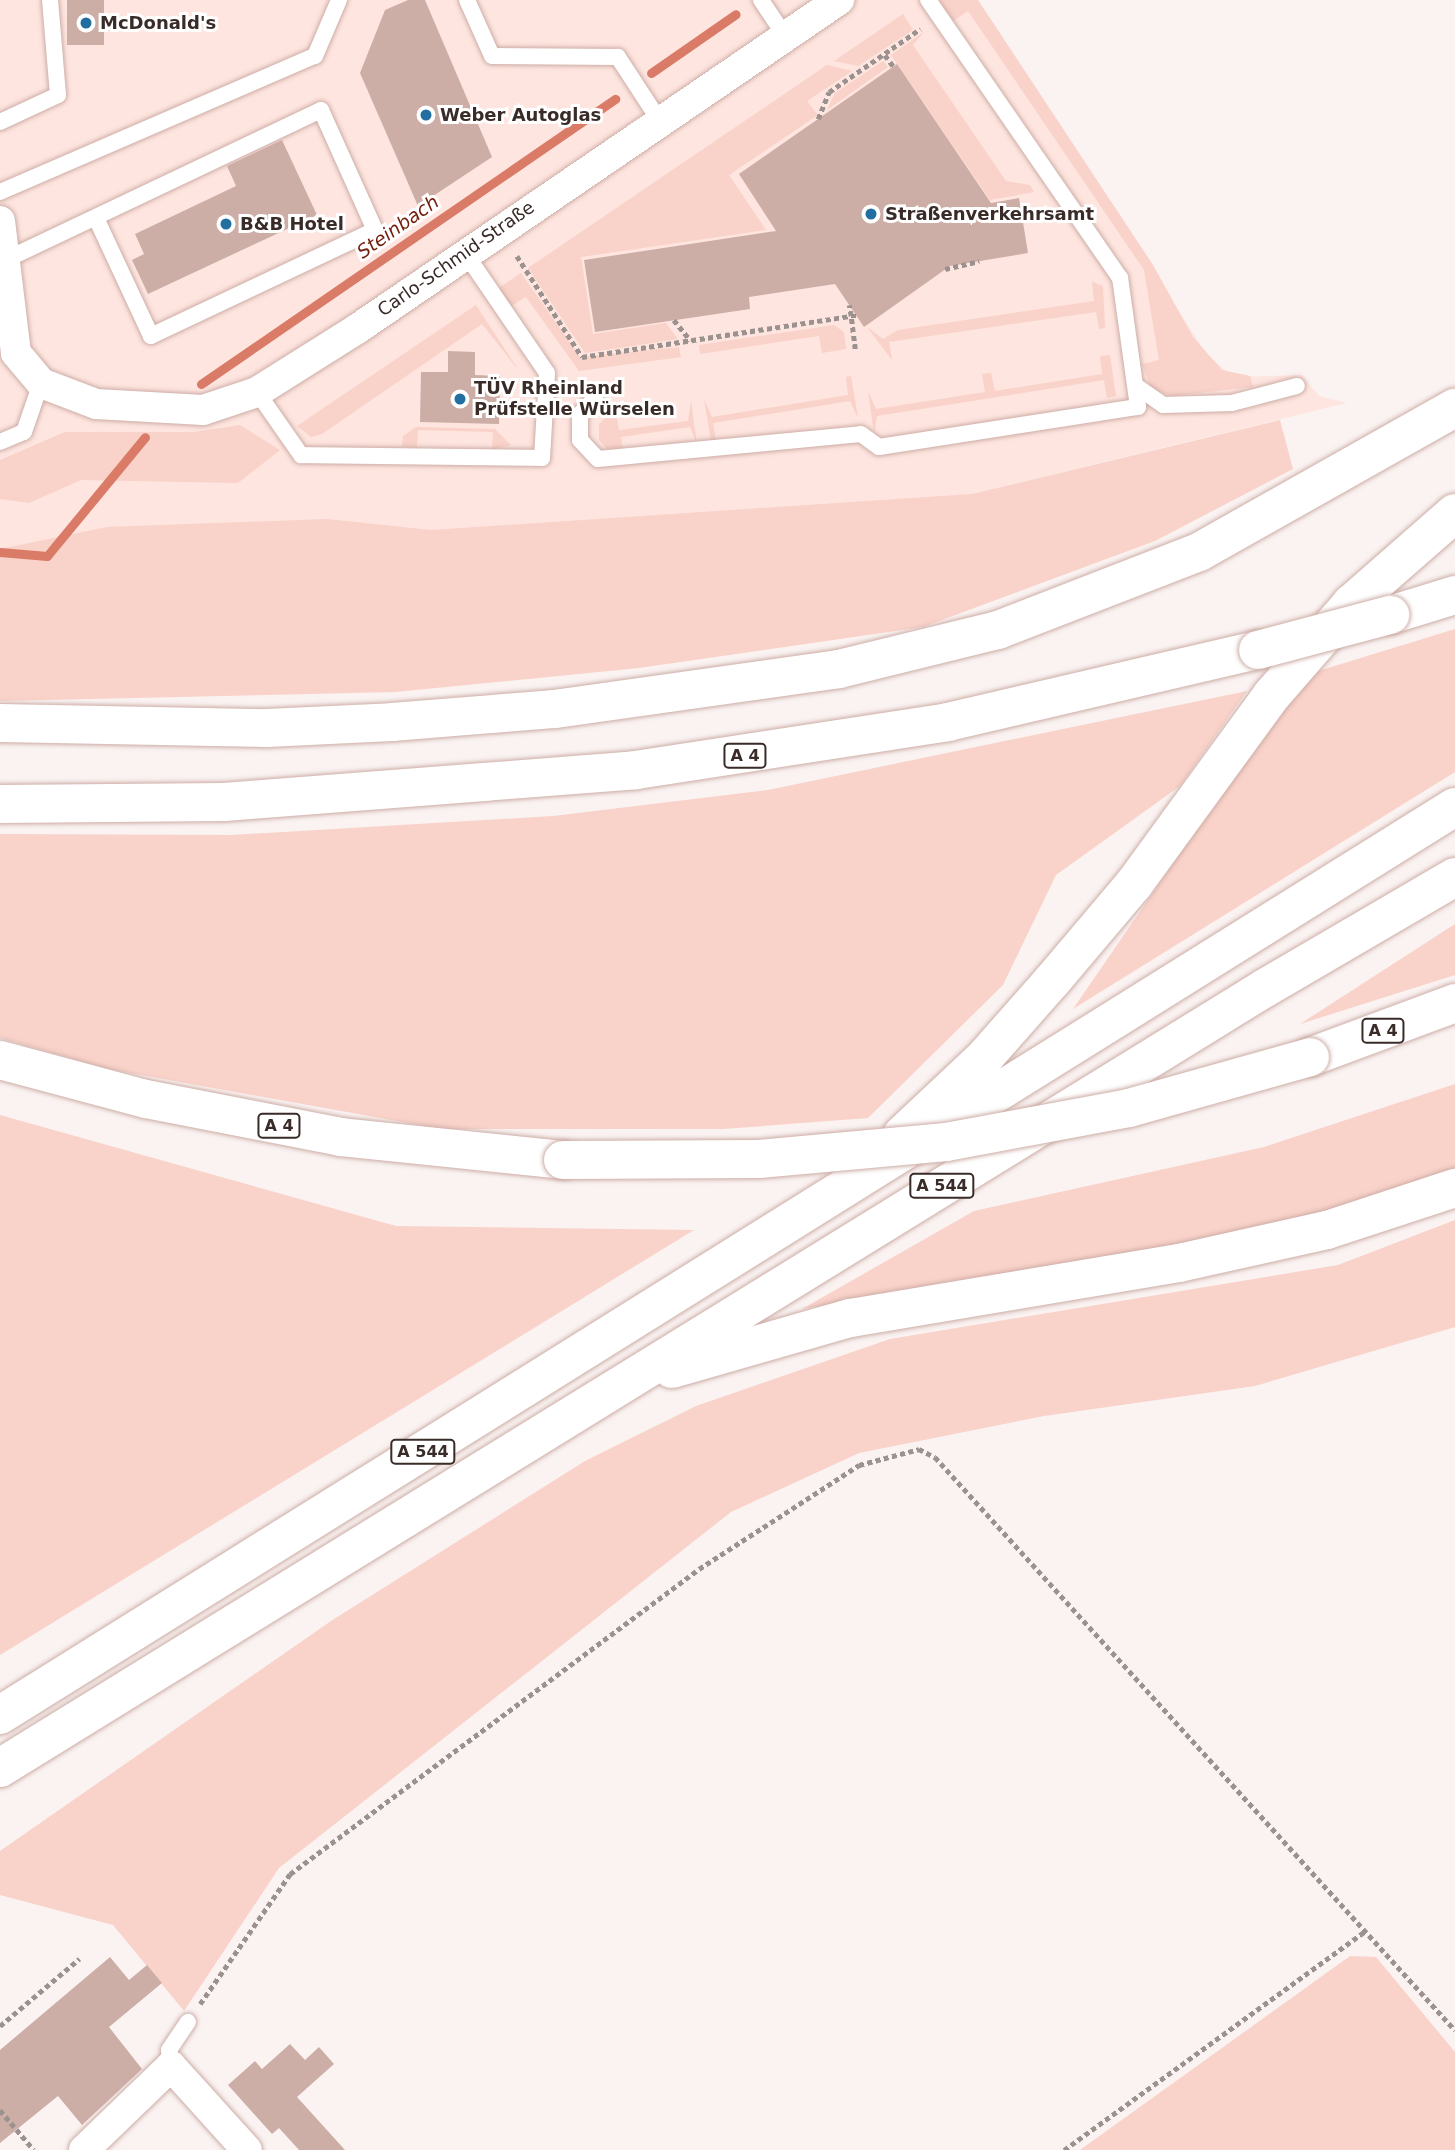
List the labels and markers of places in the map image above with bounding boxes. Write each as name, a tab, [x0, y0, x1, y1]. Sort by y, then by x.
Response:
place label: McDonald's	[100, 12, 216, 34]
marker: McDonald's	[78, 15, 94, 31]
place label: Weber Autoglas	[440, 104, 601, 126]
marker: Weber Autoglas	[418, 107, 434, 123]
place label: Straßenverkehrsamt	[885, 203, 1094, 225]
marker: Straßenverkehrsamt	[863, 206, 879, 222]
place label: B&B Hotel	[240, 213, 344, 235]
marker: B&B Hotel	[218, 216, 234, 232]
place label: TÜV Rheinland Prüfstelle Würselen	[474, 378, 675, 420]
marker: TÜV Rheinland Prüfstelle Würselen	[452, 391, 468, 407]

